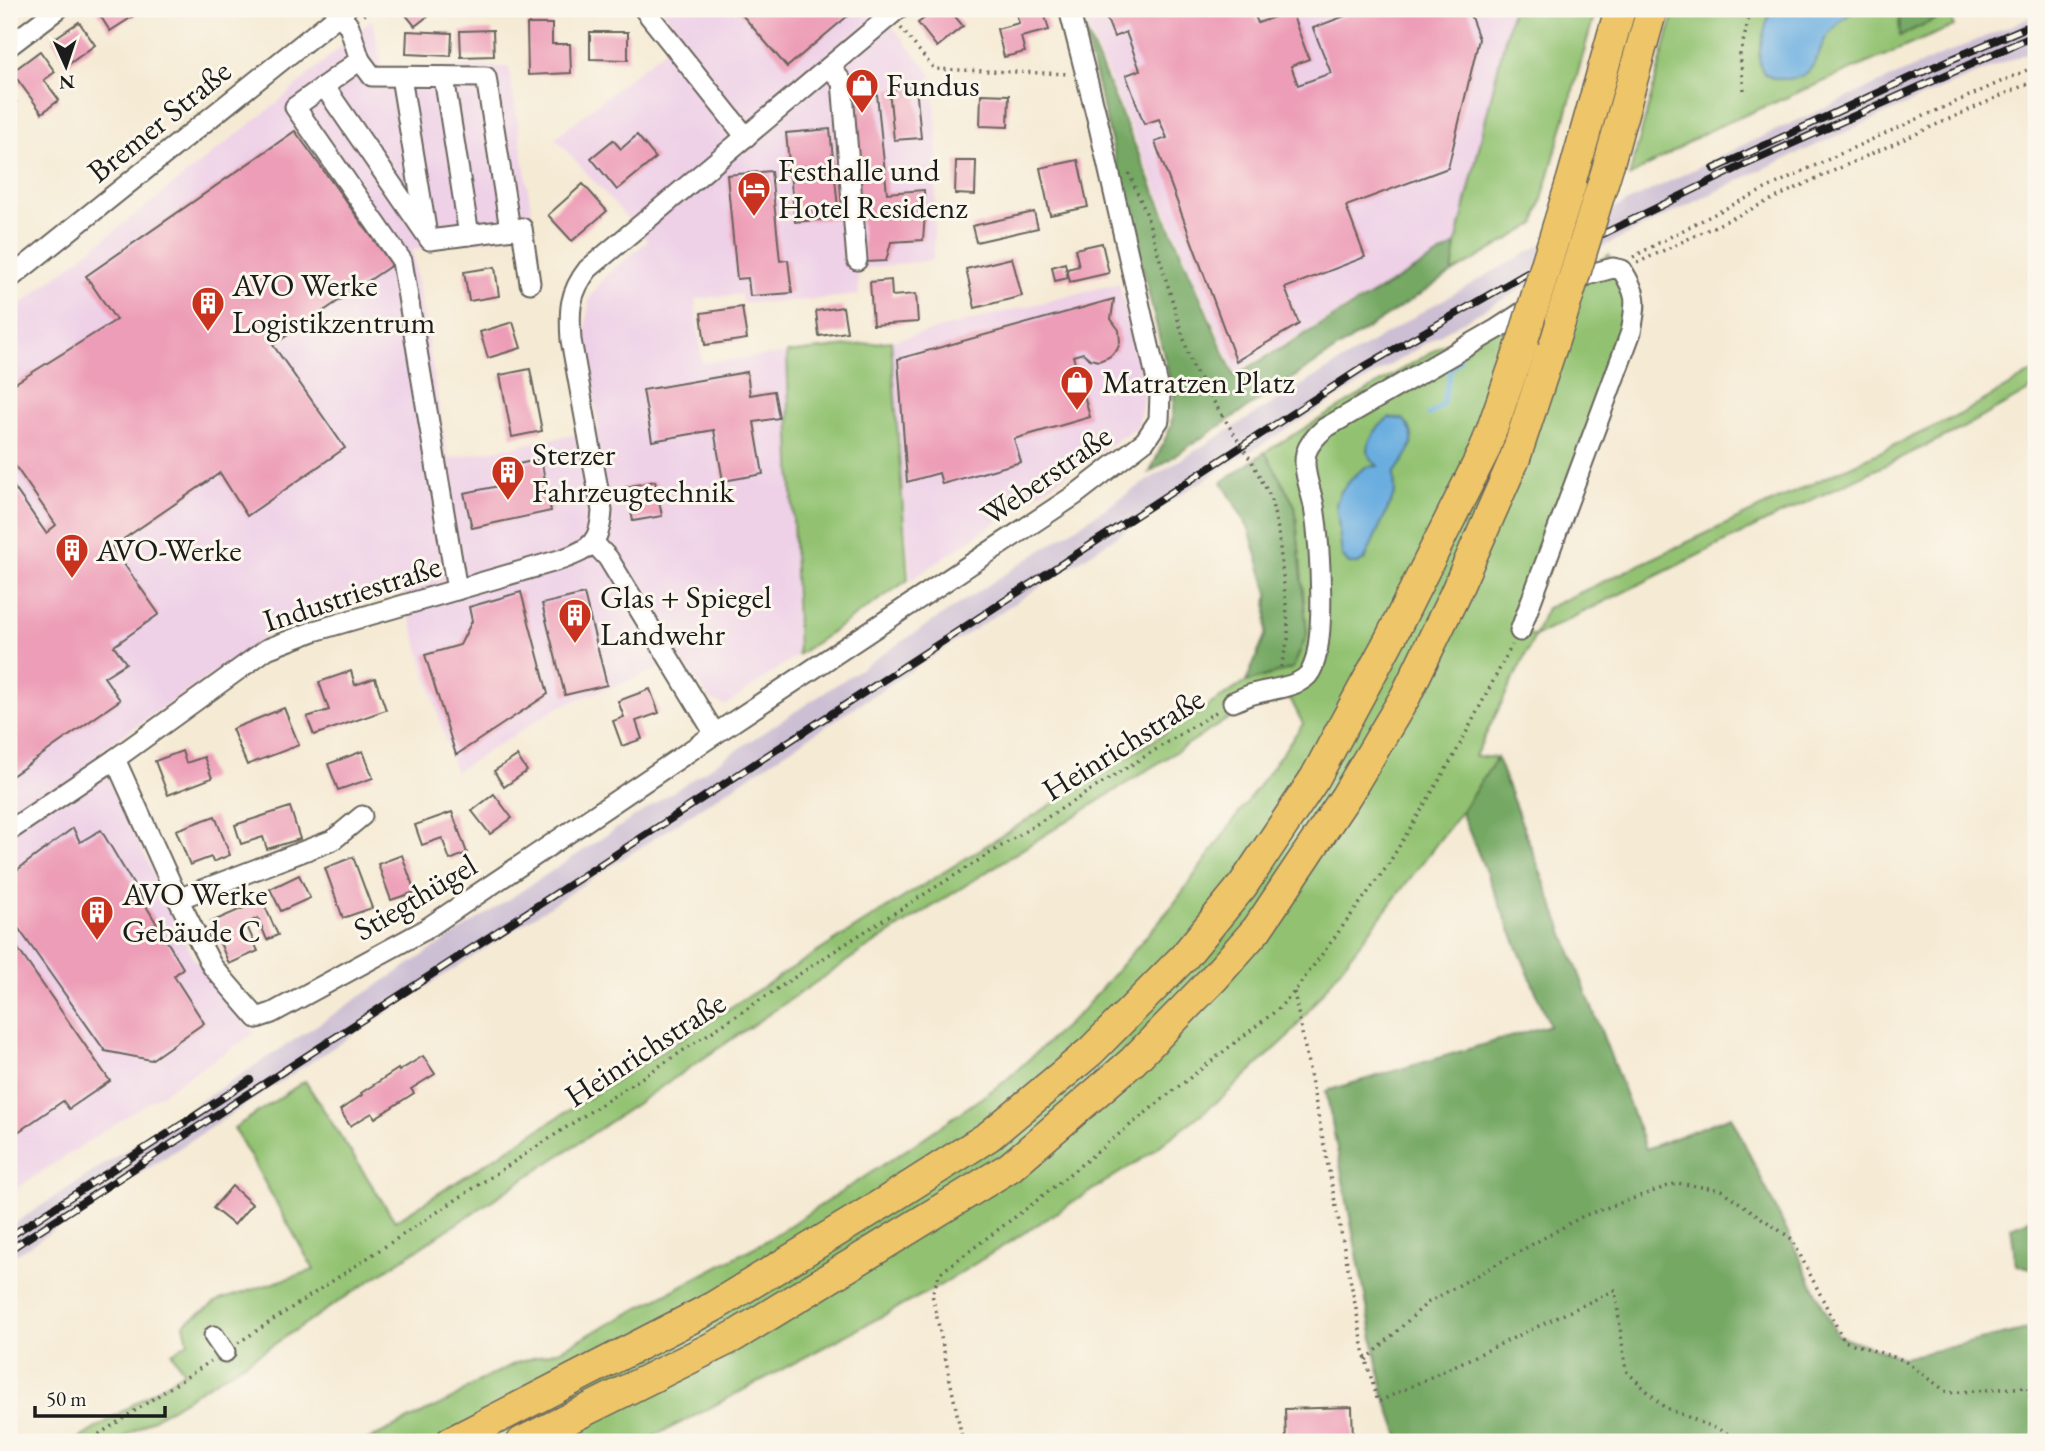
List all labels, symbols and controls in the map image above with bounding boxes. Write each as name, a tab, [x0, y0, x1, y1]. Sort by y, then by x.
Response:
north arrow	[32, 32, 102, 102]
street label: Bremer Straße	[78, 50, 240, 192]
place label: Fundus	[886, 64, 980, 106]
shop icon: Fundus	[843, 66, 881, 115]
text: N	[58, 70, 75, 95]
place label: Festhalle und Hotel Residenz	[778, 149, 967, 228]
hotel icon: Festhalle und Hotel Residenz	[735, 169, 773, 218]
place label: AVO Werke Logistikzentrum	[231, 264, 436, 343]
building icon: AVO Werke Logistikzentrum	[189, 284, 227, 333]
place label: Matratzen Platz	[1102, 361, 1295, 403]
shop icon: Matratzen Platz	[1058, 363, 1096, 412]
street label: Weberstraße	[972, 415, 1120, 535]
place label: Sterzer Fahrzeugtechnik	[532, 433, 735, 512]
building icon: Sterzer Fahrzeugtechnik	[489, 453, 527, 502]
place label: AVO-Werke	[95, 529, 242, 571]
building icon: AVO-Werke	[53, 531, 91, 580]
street label: Industriestraße	[258, 544, 446, 642]
place label: Glas + Spiegel Landwehr	[600, 576, 772, 655]
building icon: Glas + Spiegel Landwehr	[556, 596, 594, 645]
street label: Heinrichstraße	[1034, 678, 1212, 810]
street label: Stiegthügel	[346, 844, 485, 950]
place label: AVO Werke Gebäude C	[121, 873, 268, 952]
building icon: AVO Werke Gebäude C	[78, 893, 116, 942]
street label: Heinrichstraße	[557, 981, 733, 1117]
scale bar	[35, 1374, 164, 1418]
text: 50 m	[46, 1385, 87, 1412]

